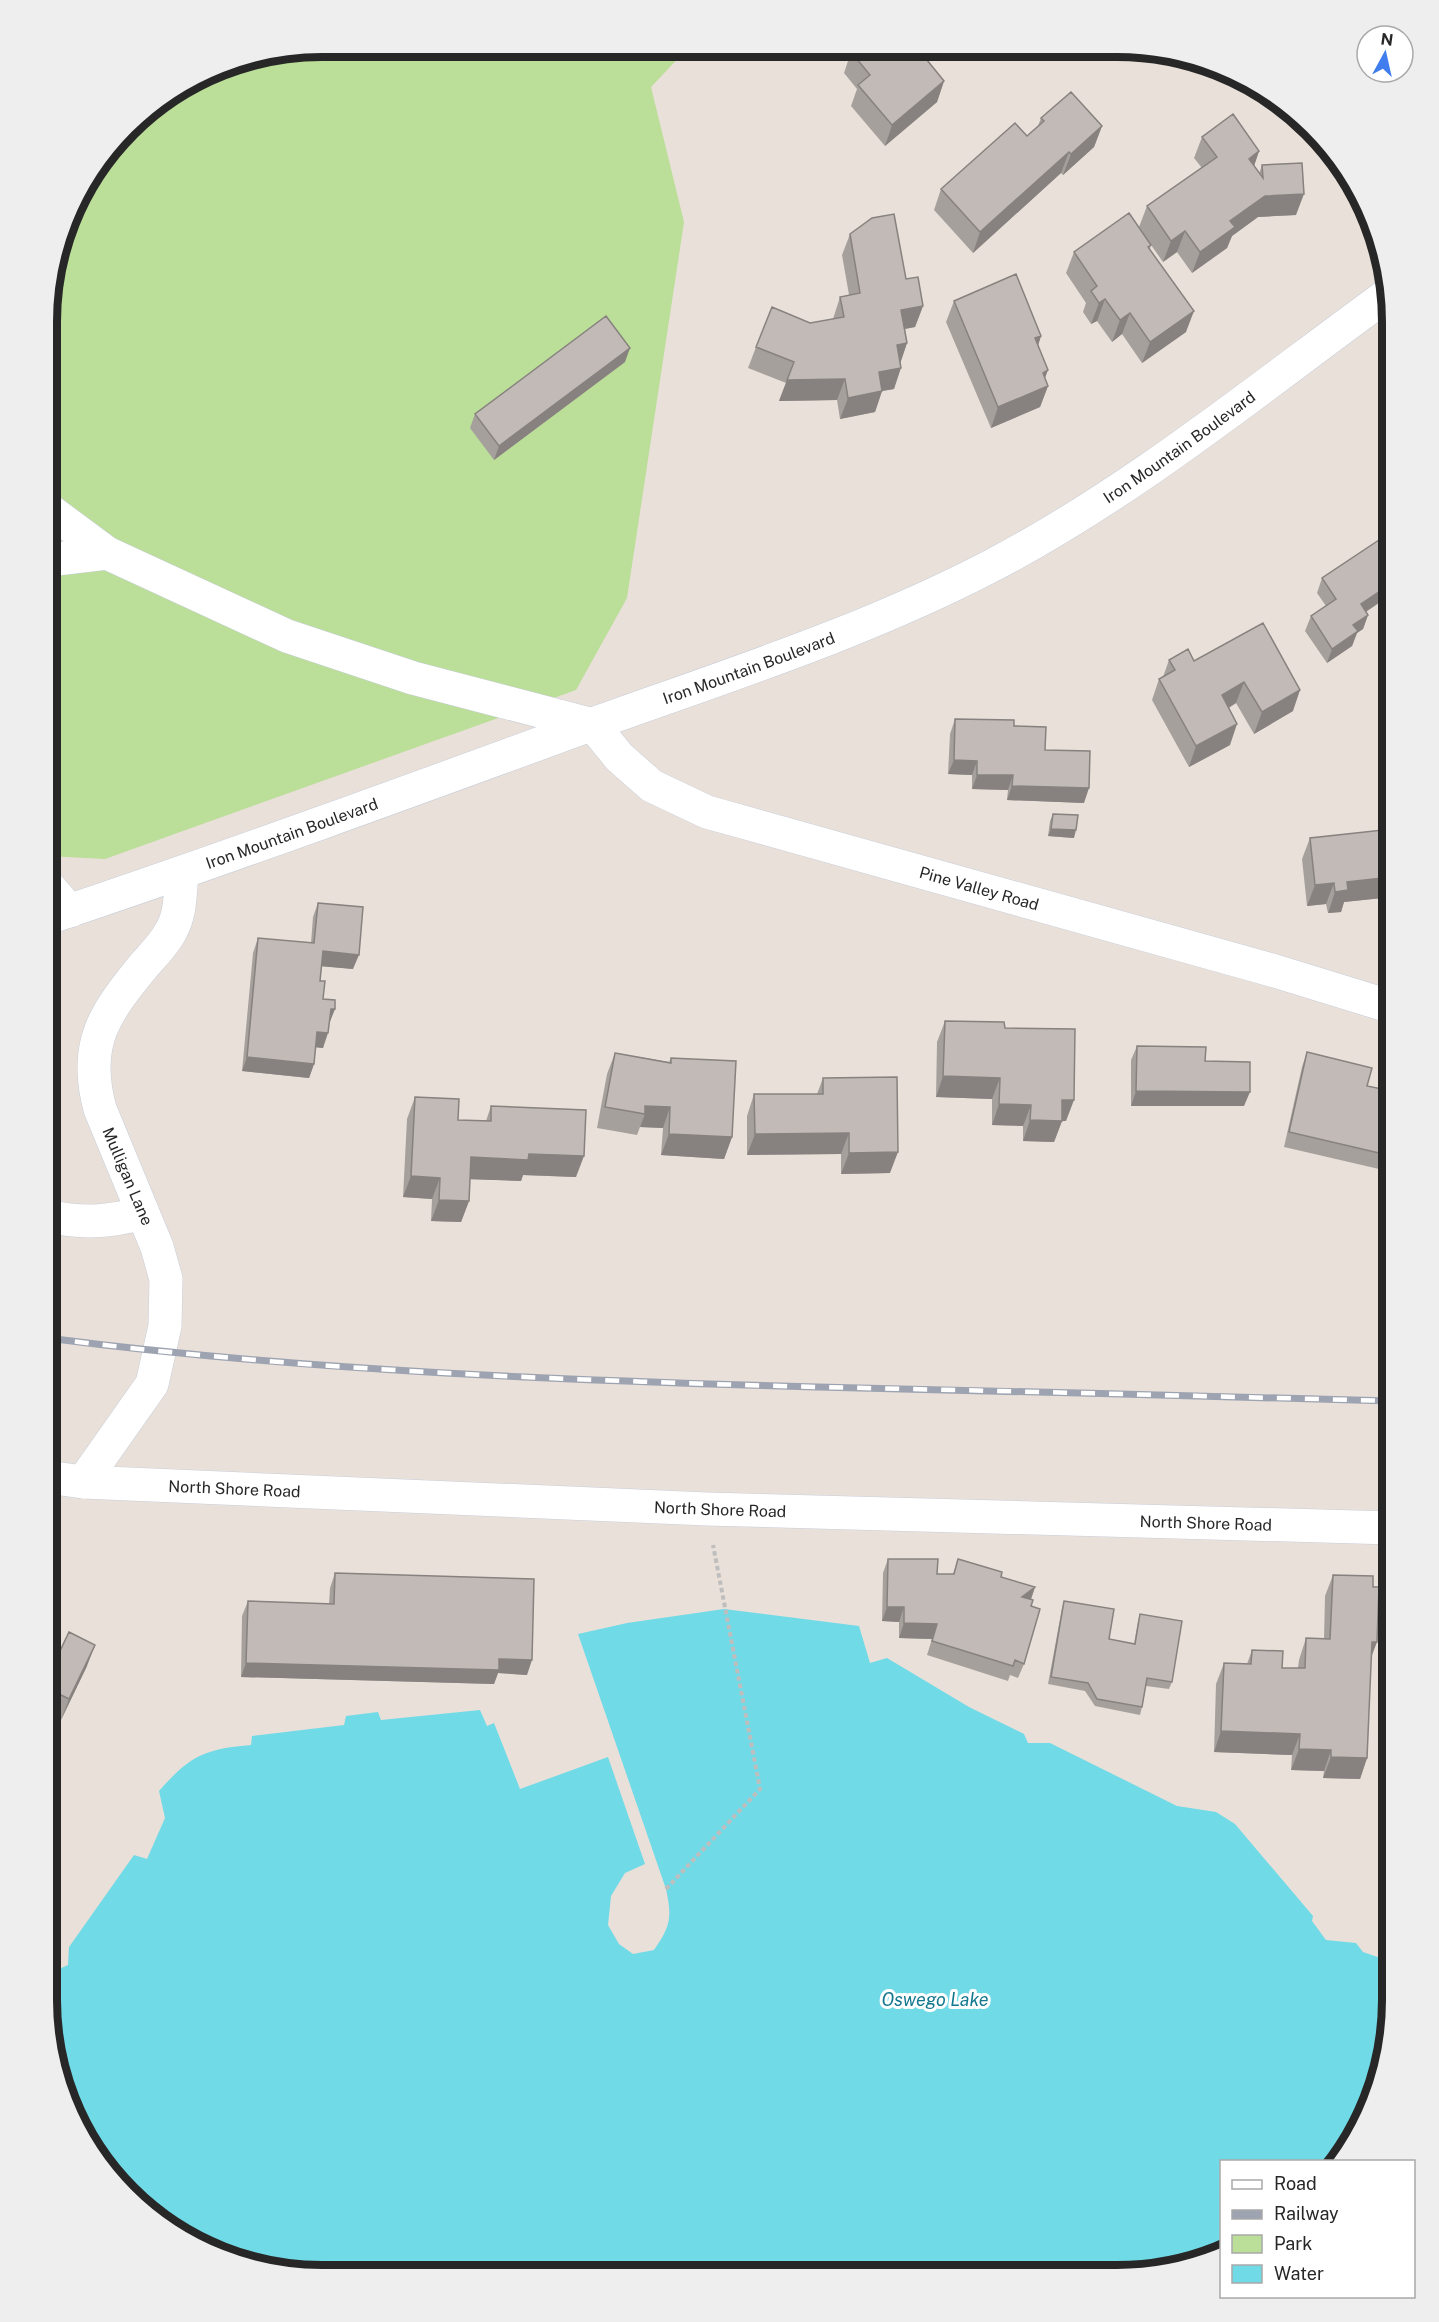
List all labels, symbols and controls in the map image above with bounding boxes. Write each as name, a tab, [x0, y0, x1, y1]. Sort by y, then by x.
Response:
north arrow	[1355, 24, 1415, 84]
text: N	[1379, 29, 1395, 50]
street label: Iron Mountain Boulevard	[1100, 387, 1259, 507]
street label: Iron Mountain Boulevard	[660, 628, 838, 708]
street label: Iron Mountain Boulevard	[203, 794, 381, 873]
street label: Pine Valley Road	[917, 863, 1041, 914]
street label: Mulligan Lane	[98, 1124, 157, 1228]
street label: North Shore Road	[168, 1477, 301, 1501]
street label: North Shore Road	[654, 1498, 786, 1521]
street label: North Shore Road	[1139, 1512, 1272, 1535]
water label: Oswego Lake	[881, 1989, 989, 2010]
legend	[1220, 2160, 1415, 2298]
text: Road	[1274, 2173, 1317, 2194]
text: Railway	[1274, 2203, 1339, 2224]
text: Park	[1274, 2233, 1312, 2254]
text: Water	[1274, 2263, 1324, 2284]

